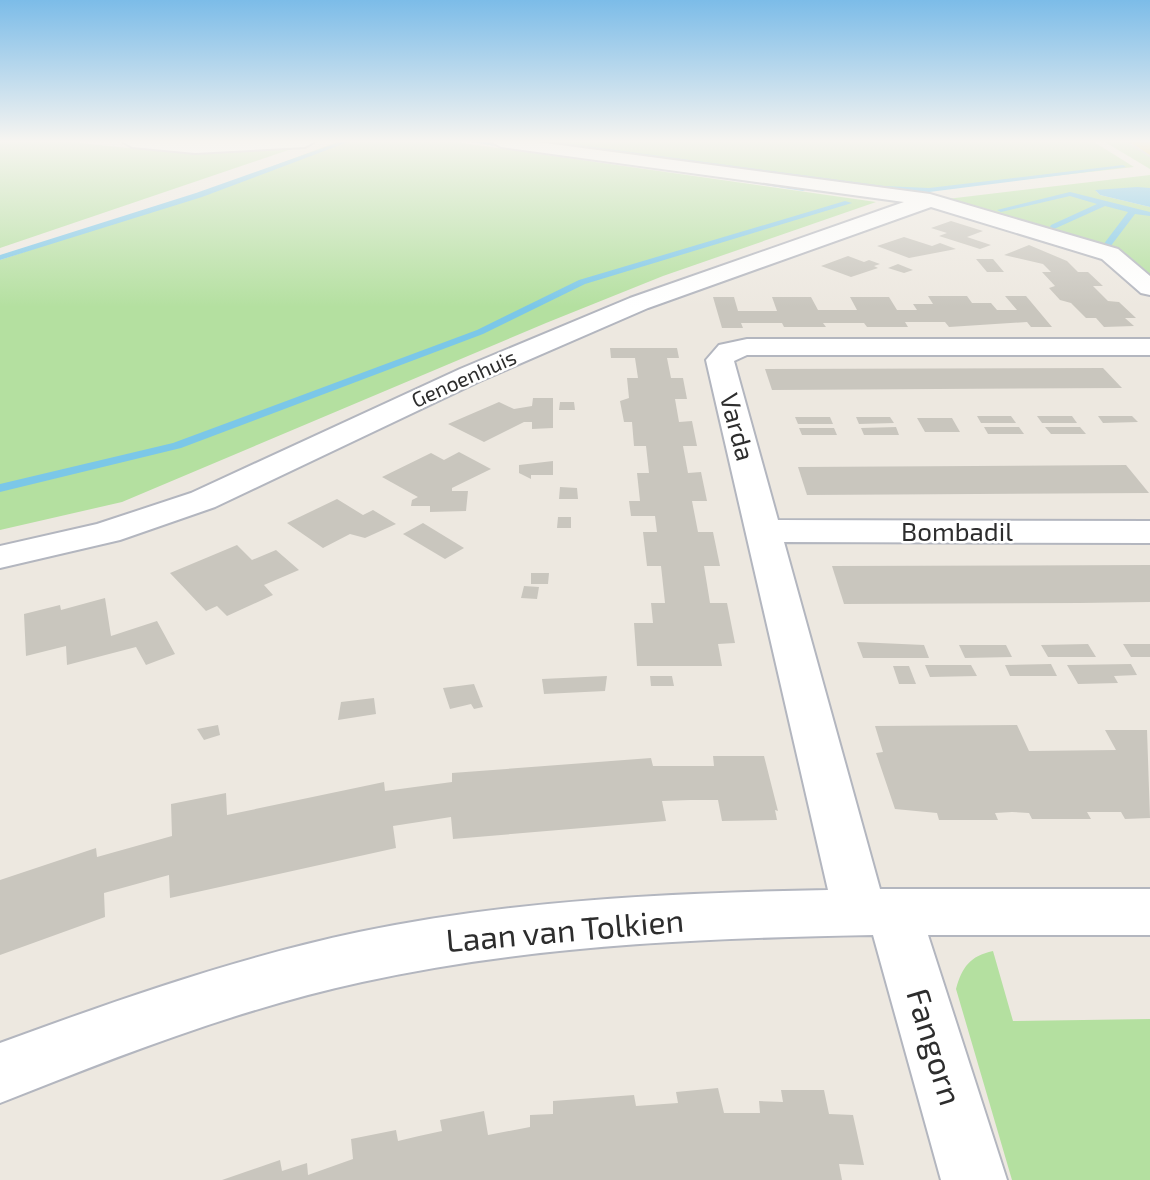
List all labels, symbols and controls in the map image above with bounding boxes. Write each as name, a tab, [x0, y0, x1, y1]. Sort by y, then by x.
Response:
street label: Genoenhuis	[407, 343, 520, 412]
street label: Varda	[715, 389, 762, 464]
street label: Bombadil	[901, 515, 1013, 546]
street label: Laan van Tolkien	[444, 900, 685, 958]
street label: Fangorn	[900, 983, 972, 1109]

